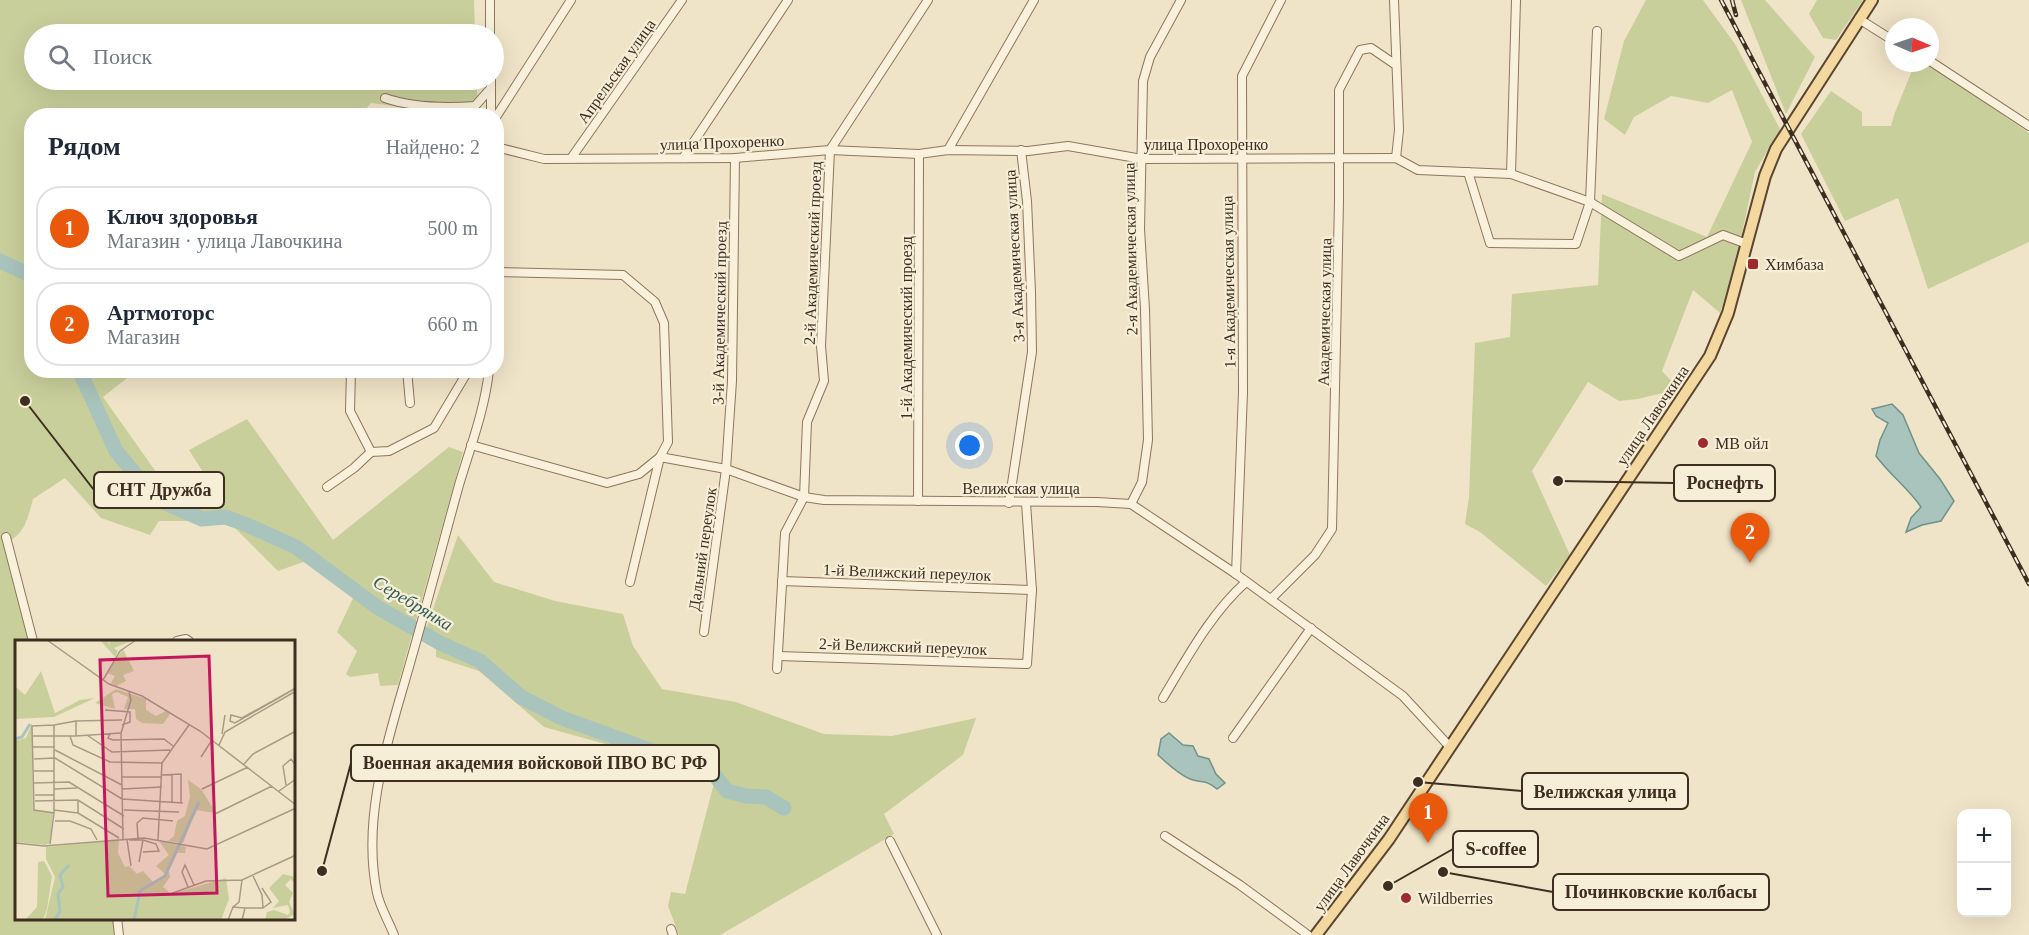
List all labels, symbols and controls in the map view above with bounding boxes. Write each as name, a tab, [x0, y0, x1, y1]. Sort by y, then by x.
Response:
street label: Апрельская улица	[574, 16, 659, 127]
north arrow	[1885, 18, 1939, 72]
search box	[24, 24, 504, 90]
icon: search	[45, 41, 78, 74]
text: Поиск	[93, 44, 152, 69]
text: Рядом	[48, 132, 121, 161]
street label: улица Прохоренко	[659, 132, 785, 154]
text: Найдено: 2	[386, 136, 480, 158]
street label: улица Прохоренко	[1144, 136, 1268, 154]
street label: 2-й Академический проезд	[801, 161, 825, 345]
street label: 2-я Академическая улица	[1120, 162, 1142, 336]
street label: 3-я Академическая улица	[1001, 169, 1029, 343]
street label: 1-я Академическая улица	[1218, 195, 1240, 369]
text: Ключ здоровья	[107, 204, 258, 229]
text: 1	[65, 217, 75, 239]
text: 500 m	[427, 217, 478, 239]
street label: 3-й Академический проезд	[709, 221, 731, 405]
text: Магазин · улица Лавочкина	[107, 230, 342, 252]
street label: 1-й Академический проезд	[898, 236, 916, 420]
street label: Академическая улица	[1315, 238, 1335, 386]
place label: Химбаза	[1765, 256, 1824, 273]
marker: Химбаза	[1746, 257, 1760, 271]
text: Артмоторс	[107, 300, 215, 325]
text: 2	[65, 313, 75, 335]
text: 660 m	[427, 313, 478, 335]
text: Магазин	[107, 326, 180, 348]
street label: улица Лавочкина	[1613, 362, 1693, 469]
your location	[955, 431, 984, 460]
place label: МВ ойл	[1715, 435, 1768, 452]
marker: МВ ойл	[1696, 436, 1710, 450]
callout: Роснефть	[1674, 465, 1775, 501]
callout: СНТ Дружба	[94, 472, 224, 508]
text: Роснефть	[1687, 473, 1764, 493]
text: СНТ Дружба	[106, 480, 212, 500]
street label: Велижская улица	[962, 480, 1080, 498]
street label: Дальний переулок	[685, 486, 721, 612]
pin: 2	[1730, 514, 1770, 563]
street label: 1-й Велижский переулок	[822, 561, 992, 585]
water label: Серебрянка	[370, 572, 456, 634]
street label: 2-й Велижский переулок	[818, 635, 988, 659]
inset map	[15, 640, 296, 920]
callout: Военная академия войсковой ПВО ВС РФ	[351, 745, 719, 781]
text: Военная академия войсковой ПВО ВС РФ	[363, 753, 707, 773]
callout: Велижская улица	[1522, 773, 1688, 809]
text: Велижская улица	[1534, 782, 1676, 802]
pin: 1	[1408, 794, 1448, 843]
map controls	[1957, 809, 2011, 917]
button: +	[1957, 809, 2011, 863]
street label: улица Лавочкина	[1310, 810, 1393, 915]
callout: S-coffee	[1453, 831, 1538, 867]
text: S-coffee	[1466, 839, 1526, 859]
button: −	[1957, 863, 2011, 917]
callout: Починковские колбасы	[1553, 874, 1769, 910]
text: Починковские колбасы	[1565, 882, 1757, 902]
place label: Wildberries	[1418, 890, 1493, 907]
marker: Wildberries	[1399, 891, 1413, 905]

